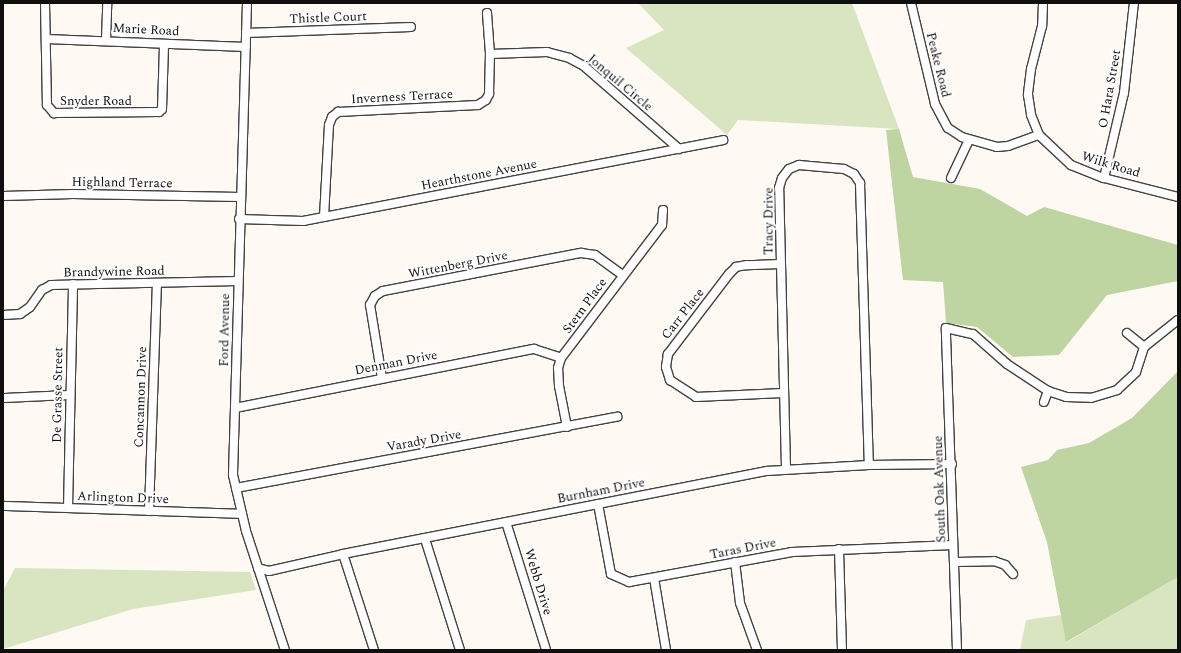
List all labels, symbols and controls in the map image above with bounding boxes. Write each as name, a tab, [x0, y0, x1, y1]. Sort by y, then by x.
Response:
street label: Thistle Court	[289, 9, 367, 27]
street label: Marie Road	[112, 20, 180, 40]
street label: Peake Road	[922, 31, 954, 99]
street label: O Hara Street	[1095, 48, 1125, 130]
street label: Jonquil Circle	[584, 51, 656, 115]
street label: Inverness Terrace	[351, 87, 453, 107]
street label: Snyder Road	[60, 93, 132, 109]
street label: Wilk Road	[1080, 149, 1142, 181]
street label: Hearthstone Avenue	[420, 156, 538, 194]
street label: Highland Terrace	[71, 174, 173, 192]
street label: Tracy Drive	[761, 187, 777, 255]
street label: Wittenberg Drive	[407, 248, 509, 282]
street label: Brandywine Road	[63, 263, 165, 281]
street label: Stern Place	[560, 275, 610, 337]
street label: Carr Place	[658, 285, 708, 343]
street label: Ford Avenue	[217, 293, 233, 367]
street label: Concannon Drive	[131, 346, 151, 448]
street label: De Grasse Street	[49, 347, 67, 443]
street label: Denman Drive	[353, 347, 439, 379]
street label: Varady Drive	[385, 427, 463, 455]
street label: South Oak Avenue	[930, 435, 950, 543]
street label: Burnham Drive	[556, 475, 646, 507]
street label: Arlington Drive	[77, 489, 169, 507]
street label: Taras Drive	[709, 535, 777, 563]
street label: Webb Drive	[521, 547, 555, 617]

